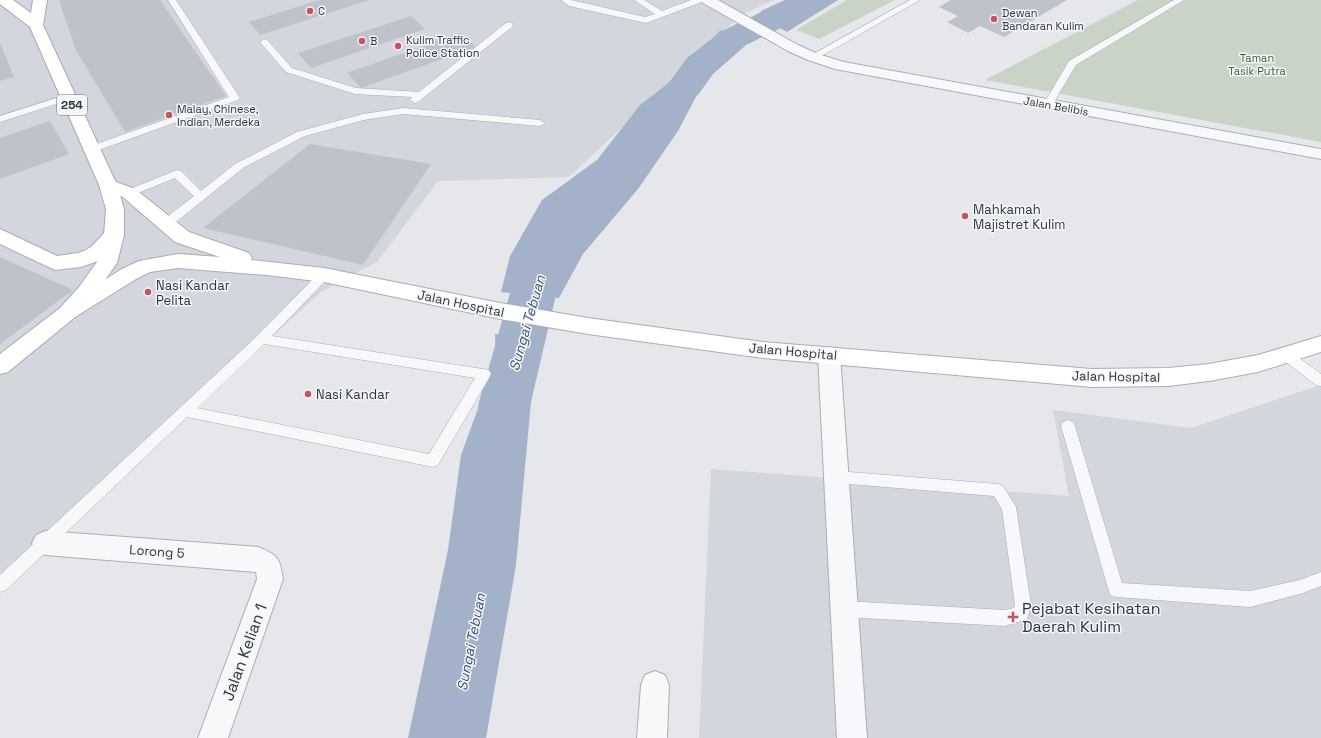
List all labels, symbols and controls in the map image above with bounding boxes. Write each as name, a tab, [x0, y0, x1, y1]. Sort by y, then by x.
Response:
place label: C	[318, 4, 325, 18]
marker: C	[305, 6, 315, 16]
place label: Dewan Bandaran Kulim	[1002, 6, 1084, 33]
marker: Dewan Bandaran Kulim	[989, 14, 999, 24]
place label: Kulim Traffic Police Station	[406, 33, 480, 60]
place label: B	[370, 34, 377, 48]
marker: B	[357, 36, 367, 46]
marker: Kulim Traffic Police Station	[393, 41, 403, 51]
park label: Taman Tasik Putra	[1228, 51, 1287, 78]
street label: Jalan Belibis	[1022, 93, 1090, 119]
road number: 254	[57, 95, 87, 115]
place label: Malay, Chinese, Indian, Merdeka	[177, 102, 261, 129]
marker: Malay, Chinese, Indian, Merdeka	[164, 110, 174, 120]
place label: Mahkamah Majistret Kulim	[973, 201, 1066, 233]
marker: Mahkamah Majistret Kulim	[960, 211, 970, 221]
water label: Sungai Tebuan	[505, 273, 549, 373]
place label: Nasi Kandar Pelita	[156, 277, 230, 309]
street label: Jalan Hospital	[416, 286, 506, 321]
marker: Nasi Kandar Pelita	[143, 287, 153, 297]
street label: Jalan Hospital	[748, 339, 838, 364]
street label: Jalan Hospital	[1072, 367, 1160, 386]
place label: Nasi Kandar	[316, 386, 390, 403]
marker: Nasi Kandar	[303, 389, 313, 399]
street label: Lorong 5	[129, 541, 185, 562]
water label: Sungai Tebuan	[453, 591, 489, 692]
place label: Pejabat Kesihatan Daerah Kulim	[1022, 598, 1161, 637]
street label: Jalan Kelian 1	[217, 601, 272, 704]
marker: Pejabat Kesihatan Daerah Kulim	[1007, 611, 1019, 623]

